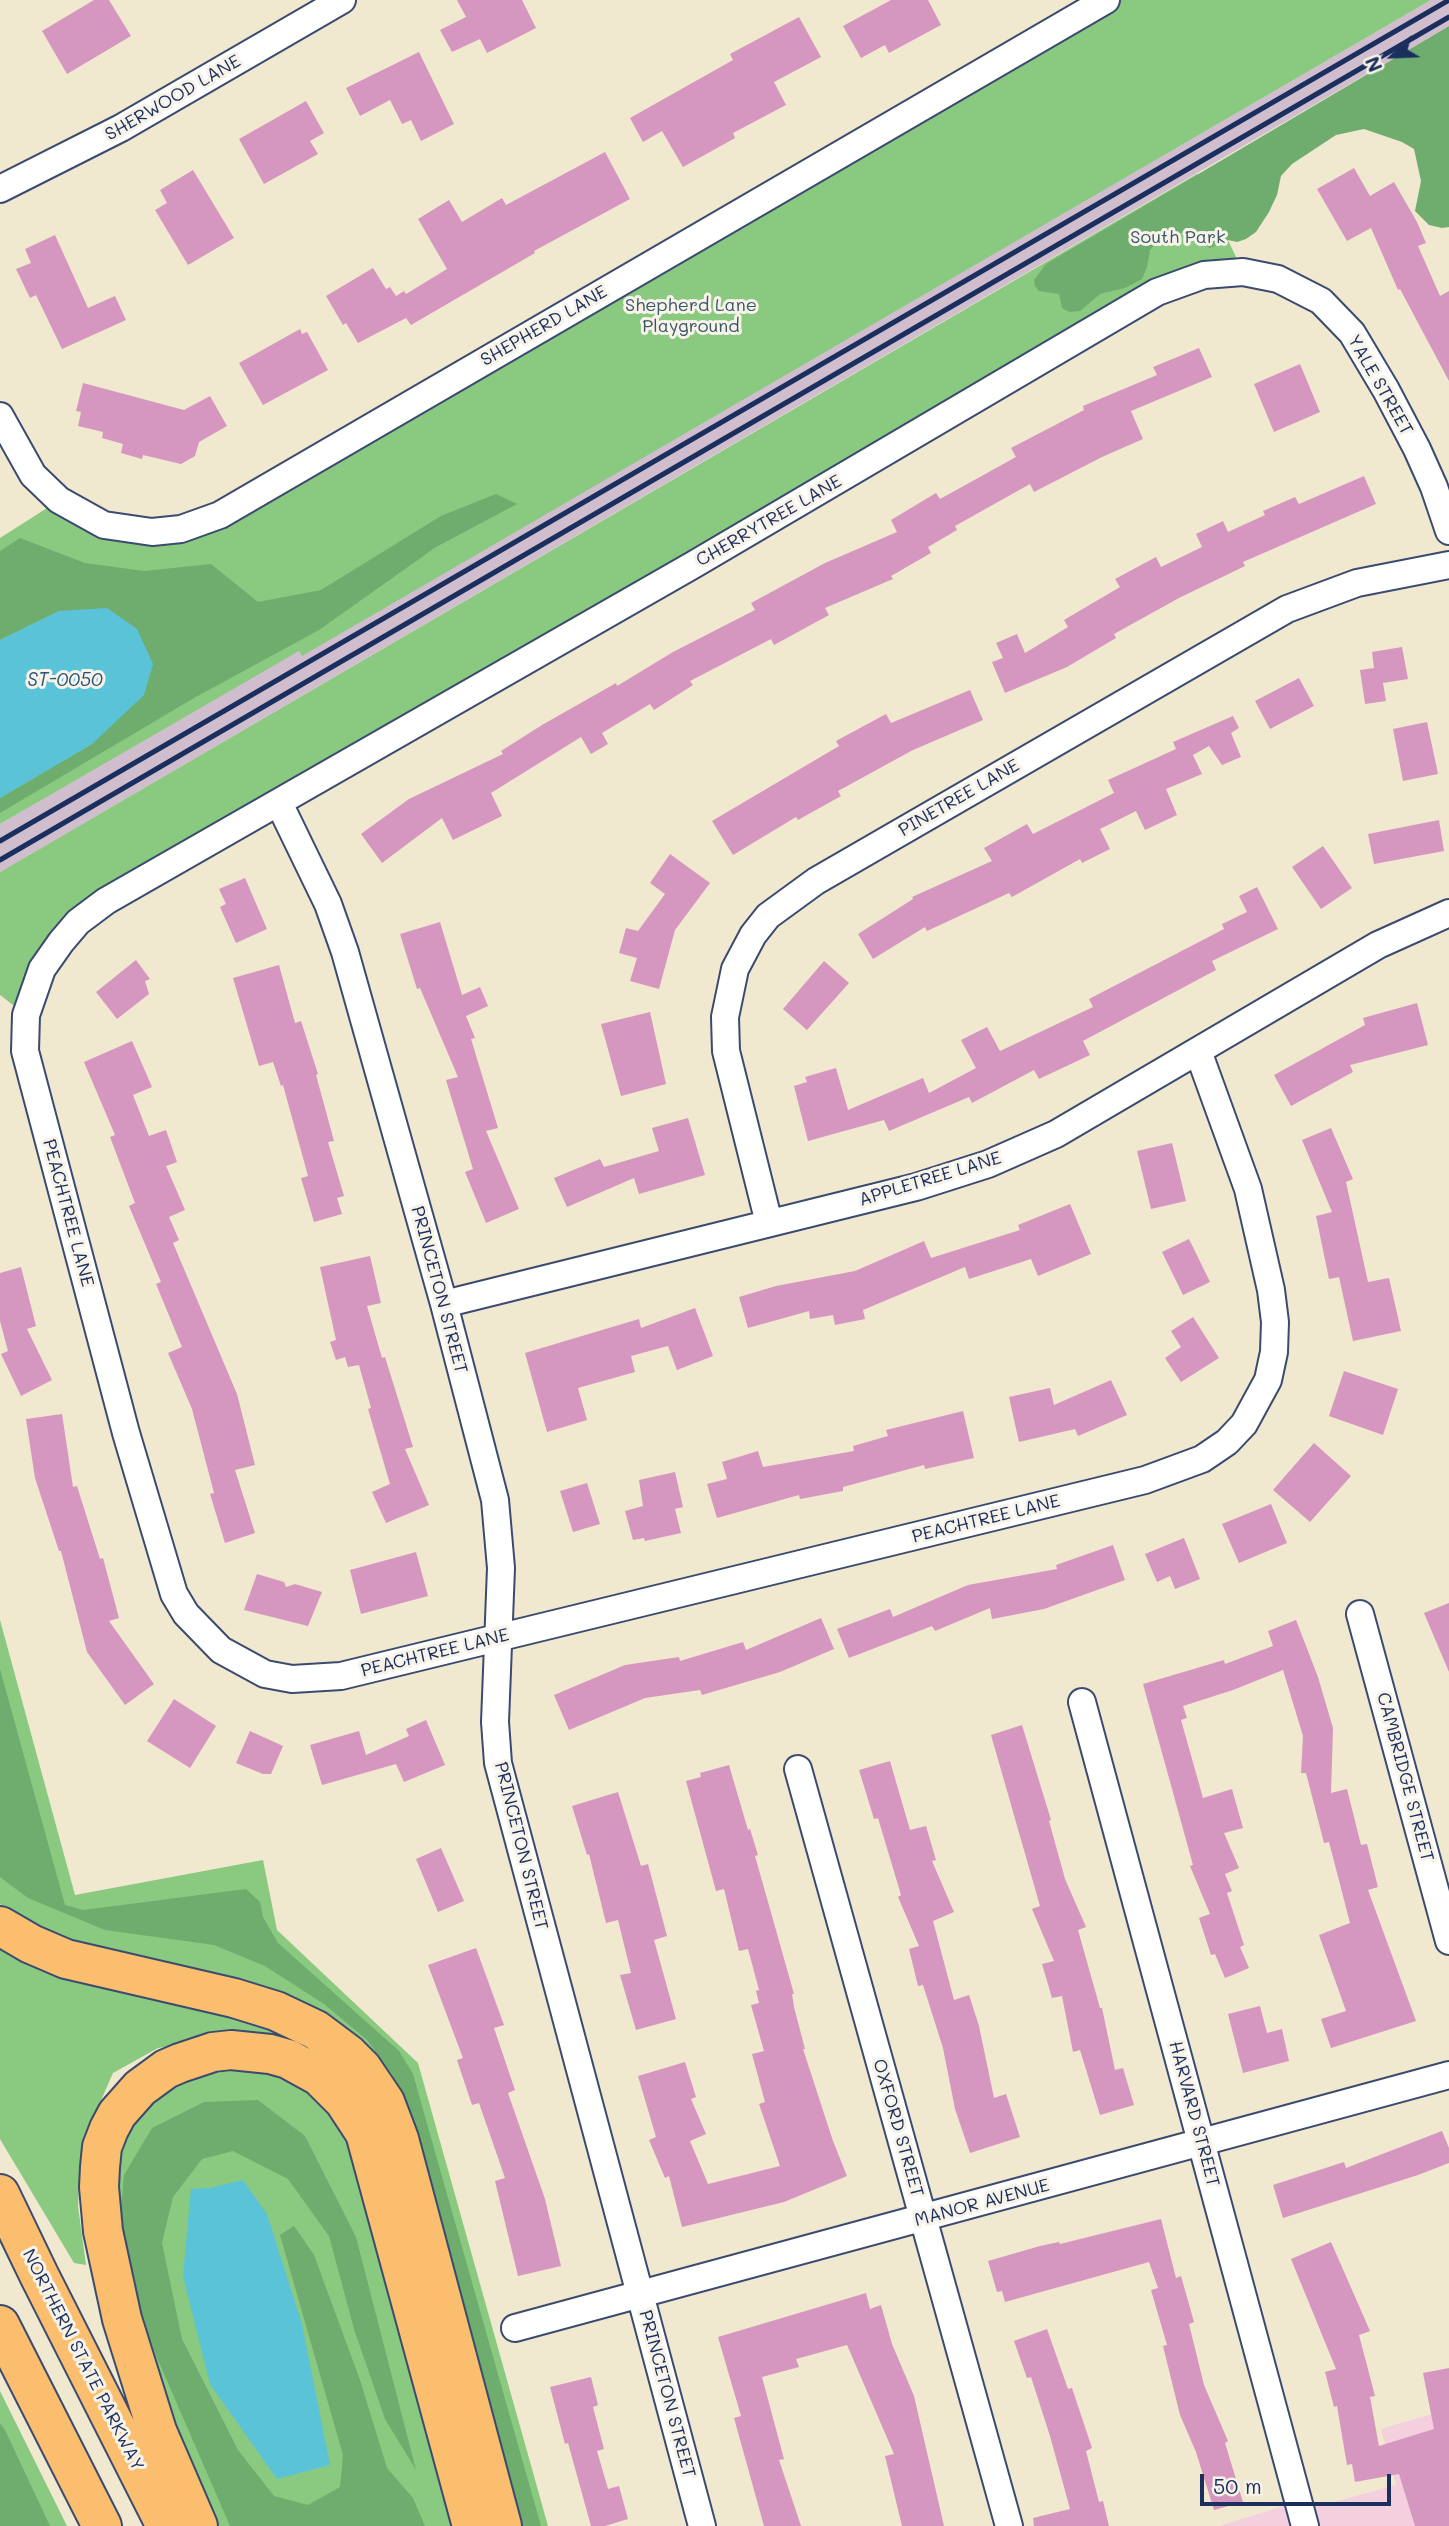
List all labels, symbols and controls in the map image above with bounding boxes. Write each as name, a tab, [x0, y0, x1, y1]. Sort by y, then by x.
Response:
north arrow	[1358, 21, 1428, 91]
street label: SHERWOOD LANE	[101, 50, 245, 146]
text: N	[1359, 53, 1388, 76]
park label: South Park	[1130, 226, 1226, 248]
street label: SHEPHERD LANE	[477, 281, 611, 371]
park label: Shepherd Lane Playground	[625, 294, 757, 336]
street label: YALE STREET	[1343, 331, 1417, 439]
street label: CHERRYTREE LANE	[692, 471, 846, 571]
water label: ST-0050	[27, 669, 103, 691]
street label: PINETREE LANE	[895, 755, 1023, 841]
street label: PEACHTREE LANE	[38, 1137, 98, 1289]
street label: APPLETREE LANE	[856, 1147, 1004, 1211]
street label: PRINCETON STREET	[406, 1204, 472, 1376]
street label: PEACHTREE LANE	[910, 1490, 1062, 1548]
street label: PEACHTREE LANE	[359, 1624, 511, 1682]
street label: CAMBRIDGE STREET	[1372, 1690, 1438, 1864]
street label: PRINCETON STREET	[490, 1760, 552, 1932]
street label: HARVARD STREET	[1164, 2039, 1224, 2189]
street label: OXFORD STREET	[868, 2057, 928, 2199]
street label: MANOR AVENUE	[912, 2175, 1052, 2231]
street label: NORTHERN STATE PARKWAY	[18, 2245, 148, 2475]
street label: PRINCETON STREET	[634, 2308, 700, 2480]
scale bar	[1204, 2460, 1395, 2504]
text: 50 m	[1213, 2472, 1262, 2499]

